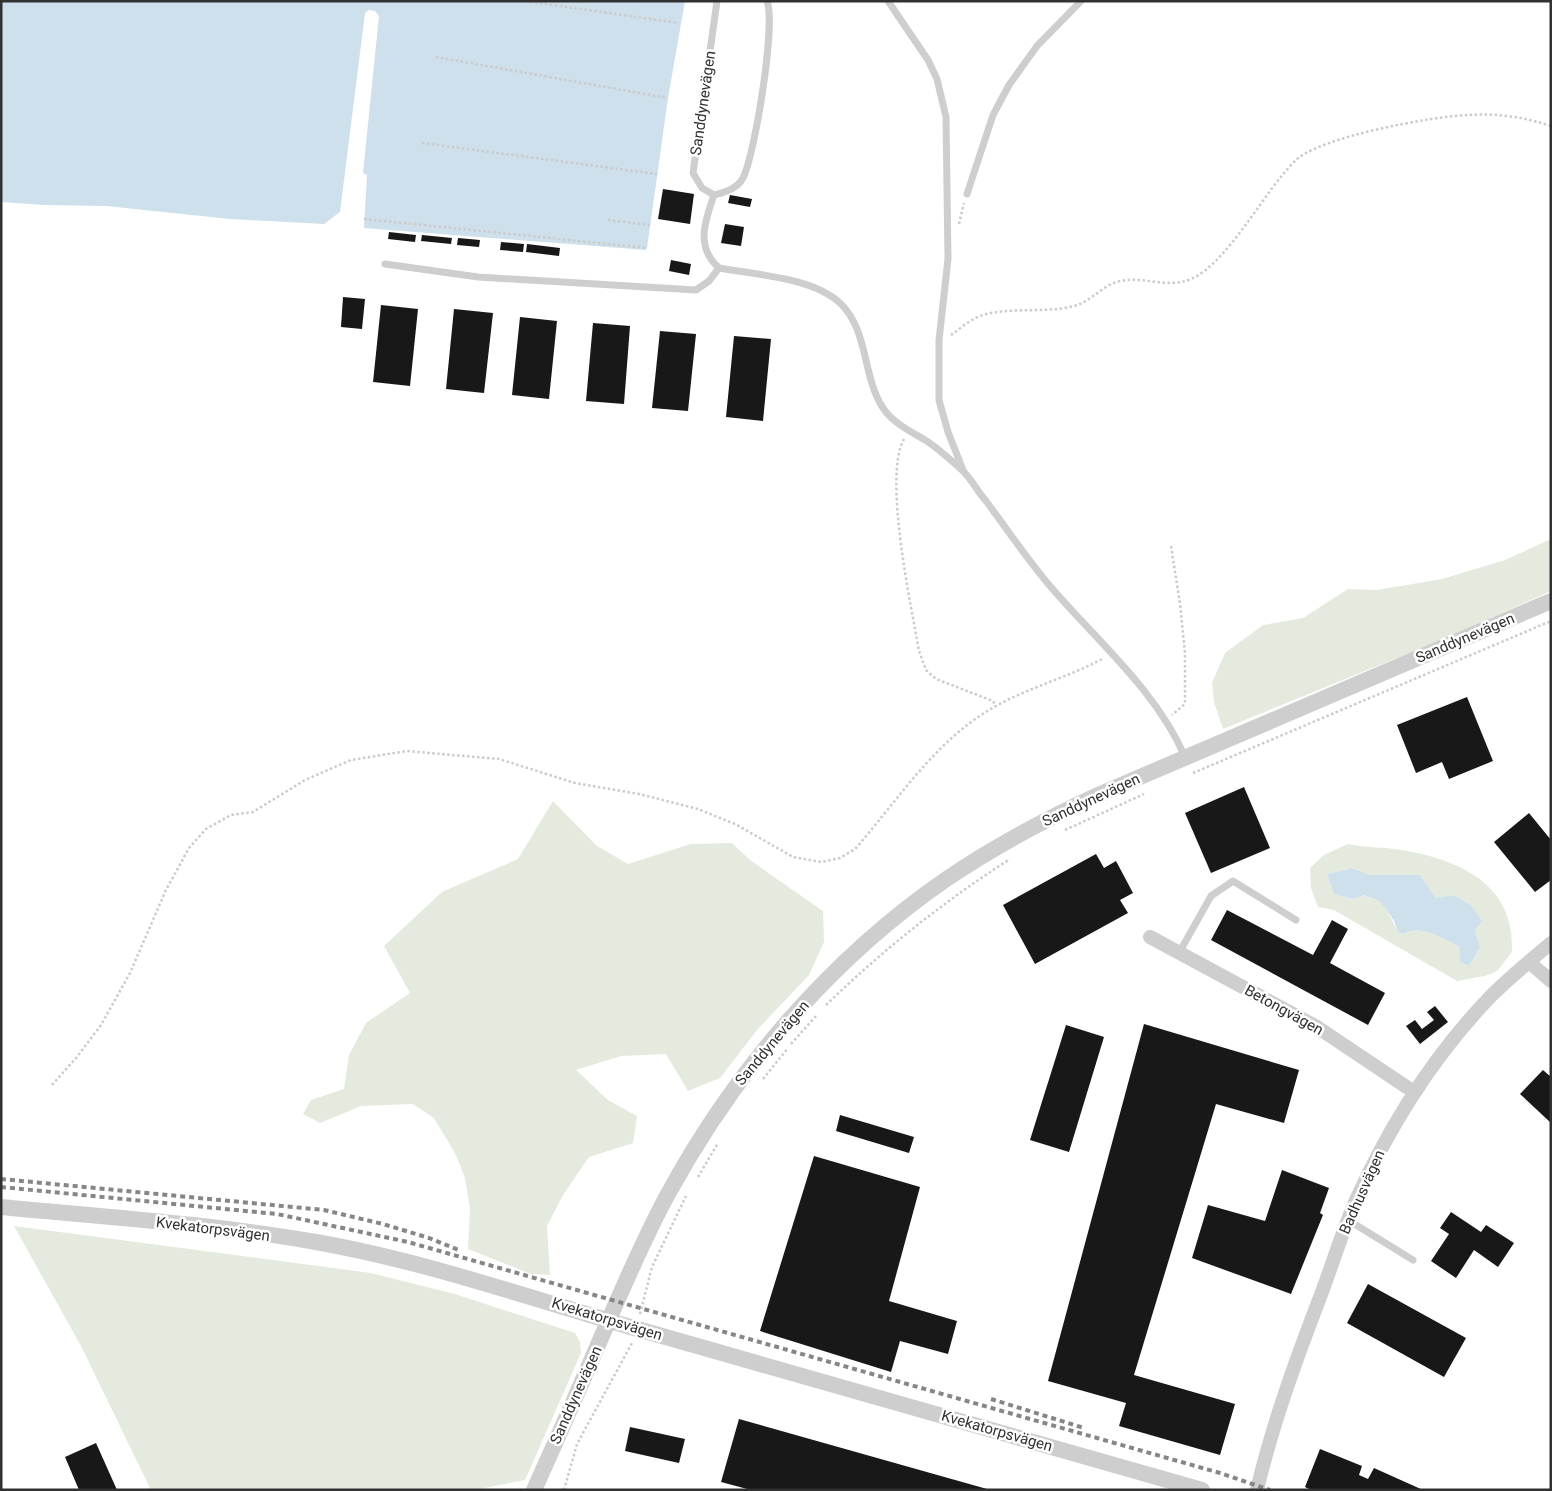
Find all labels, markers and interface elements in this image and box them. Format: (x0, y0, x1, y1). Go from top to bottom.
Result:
street label: Sanddynevägen (687, 50, 719, 156)
street label: Sanddynevägen (1413, 609, 1517, 667)
street label: Sanddynevägen (1039, 770, 1143, 830)
street label: Betongvägen (1241, 981, 1327, 1039)
street label: Sanddynevägen (731, 997, 813, 1089)
street label: Badhusvägen (1335, 1147, 1389, 1237)
street label: Kvekatorpsvägen (155, 1213, 271, 1245)
street label: Kvekatorpsvägen (550, 1294, 664, 1344)
street label: Sanddynevägen (546, 1343, 606, 1447)
street label: Kvekatorpsvägen (939, 1407, 1055, 1455)

